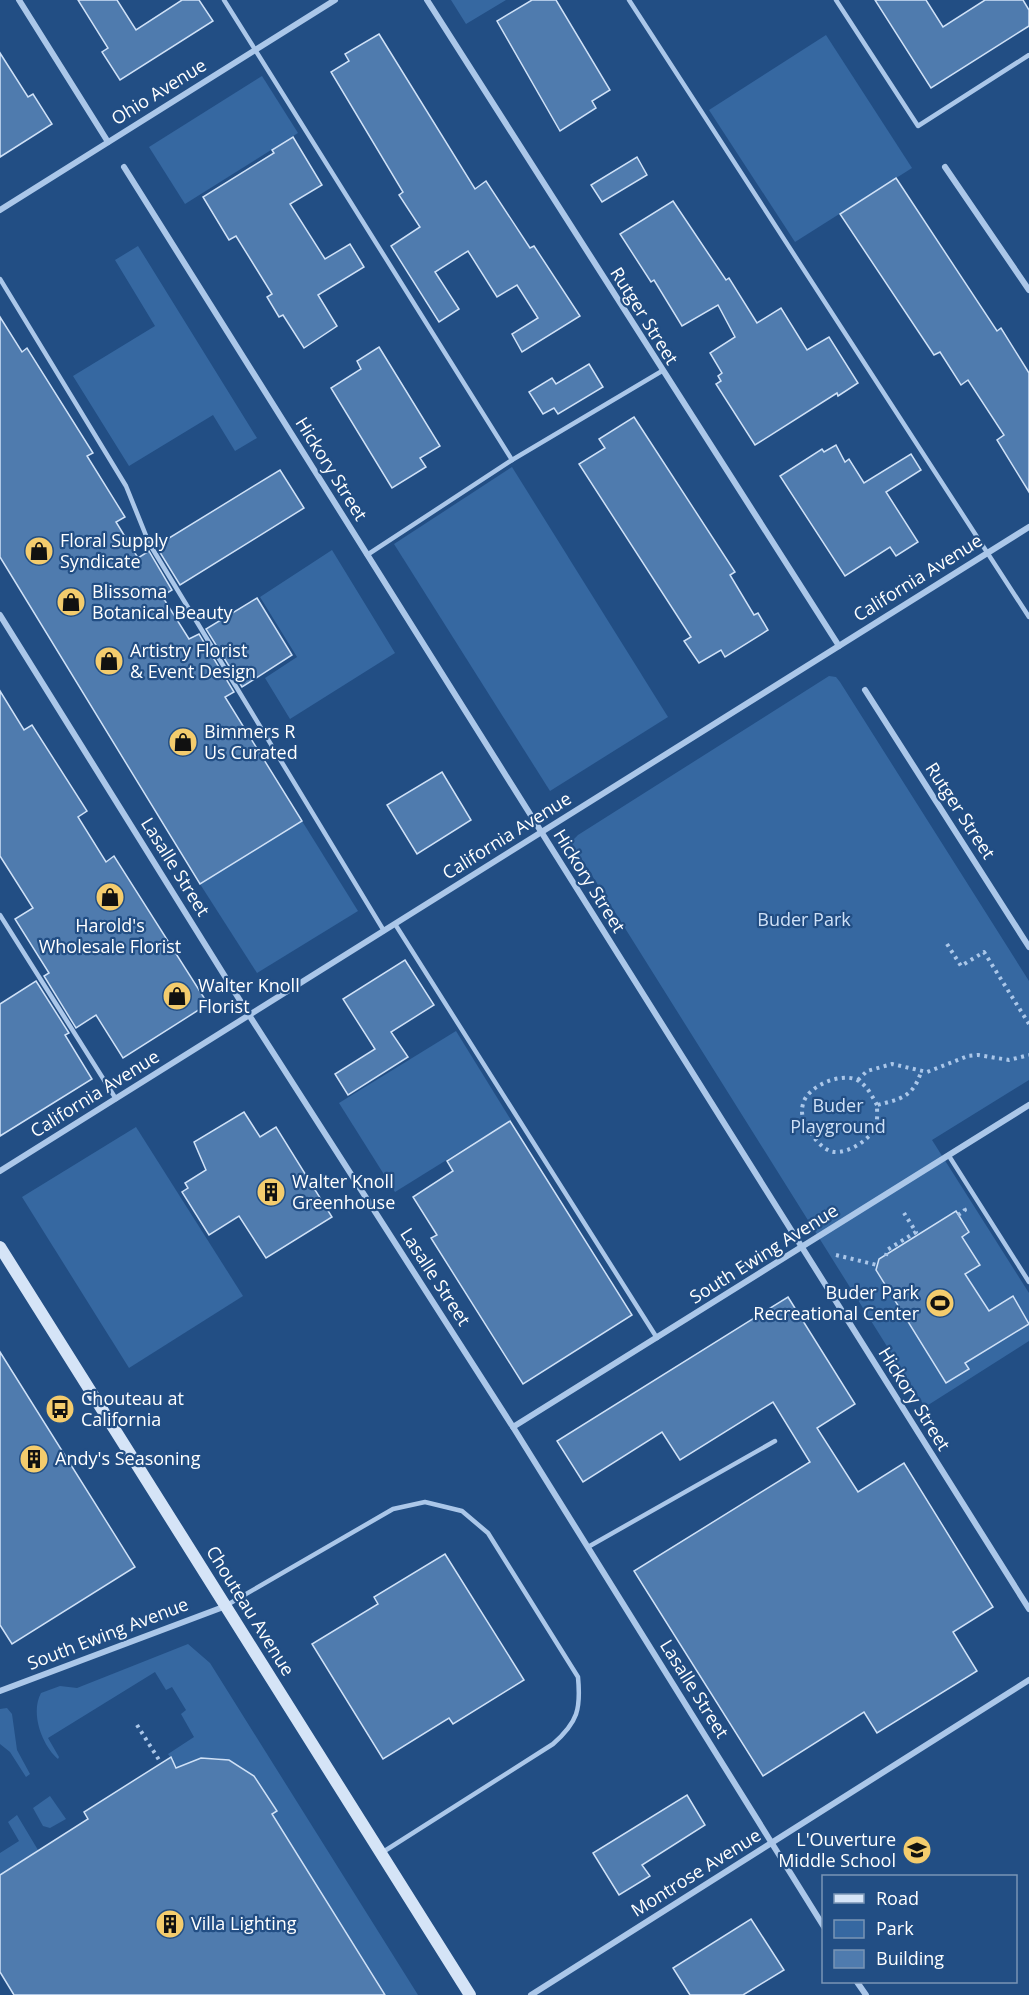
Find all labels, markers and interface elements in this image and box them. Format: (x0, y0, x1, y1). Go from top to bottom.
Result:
street label: Ohio Avenue (106, 52, 211, 130)
street label: Rutger Street (605, 262, 684, 369)
street label: Hickory Street (290, 412, 373, 525)
place label: Floral Supply Syndicate (60, 528, 169, 573)
street label: California Avenue (849, 528, 986, 626)
shop icon: Floral Supply Syndicate (23, 535, 55, 567)
place label: Blissoma Botanical Beauty (92, 579, 233, 624)
shop icon: Blissoma Botanical Beauty (55, 586, 87, 618)
place label: Artistry Florist & Event Design (130, 638, 256, 683)
shop icon: Artistry Florist & Event Design (93, 645, 125, 677)
place label: Bimmers R Us Curated (204, 719, 298, 764)
shop icon: Bimmers R Us Curated (167, 726, 199, 758)
street label: Rutger Street (921, 757, 1001, 863)
street label: California Avenue (438, 786, 575, 884)
street label: Lasalle Street (136, 813, 216, 920)
street label: Hickory Street (548, 824, 631, 937)
shop icon: Harold's Wholesale Florist (94, 881, 126, 913)
park label: Buder Park (757, 907, 851, 931)
place label: Harold's Wholesale Florist (39, 913, 181, 958)
place label: Walter Knoll Florist (198, 973, 300, 1018)
shop icon: Walter Knoll Florist (161, 980, 193, 1012)
street label: California Avenue (26, 1044, 163, 1142)
park label: Buder Playground (790, 1093, 886, 1138)
place label: Walter Knoll Greenhouse (292, 1169, 395, 1214)
building icon: Walter Knoll Greenhouse (255, 1176, 287, 1208)
street label: South Ewing Avenue (685, 1198, 842, 1309)
street label: Lasalle Street (395, 1223, 476, 1330)
place label: Buder Park Recreational Center (753, 1280, 920, 1325)
sports icon: Buder Park Recreational Center (924, 1287, 956, 1319)
street label: Hickory Street (873, 1342, 956, 1455)
place label: Chouteau at California (81, 1386, 184, 1431)
bus stop icon: Chouteau at California (44, 1393, 76, 1425)
building icon: Andy's Seasoning (18, 1443, 50, 1475)
place label: Andy's Seasoning (55, 1446, 201, 1470)
street label: Chouteau Avenue (201, 1541, 301, 1680)
street label: South Ewing Avenue (24, 1591, 192, 1675)
street label: Lasalle Street (655, 1635, 735, 1742)
street label: Montrose Avenue (626, 1823, 765, 1922)
place label: L'Ouverture Middle School (778, 1827, 896, 1872)
school or university icon: L'Ouverture Middle School (901, 1834, 933, 1866)
legend (822, 1875, 1017, 1983)
text: Road (876, 1886, 919, 1910)
building icon: Villa Lighting (154, 1908, 186, 1940)
place label: Villa Lighting (191, 1911, 297, 1935)
text: Park (876, 1916, 914, 1940)
text: Building (876, 1946, 944, 1970)

